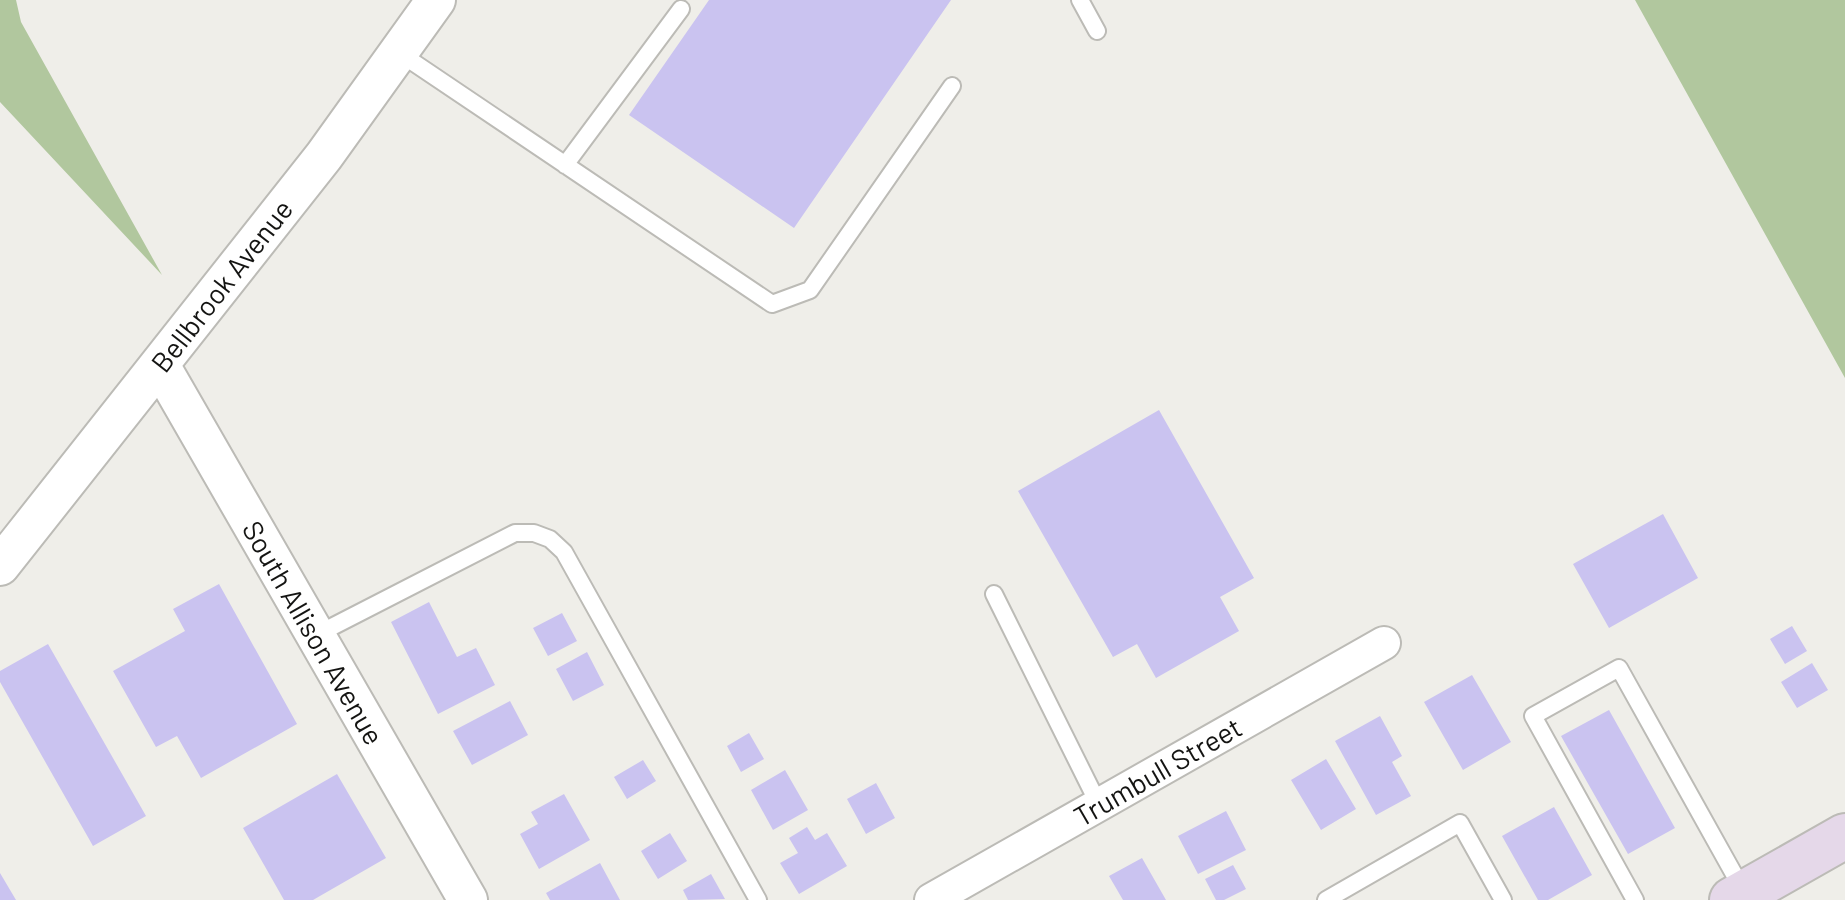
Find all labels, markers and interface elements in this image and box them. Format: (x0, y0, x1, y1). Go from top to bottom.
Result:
street label: Bellbrook Avenue (143, 192, 299, 379)
street label: South Allison Avenue (236, 514, 392, 751)
street label: Trumbull Street (1068, 709, 1247, 833)

